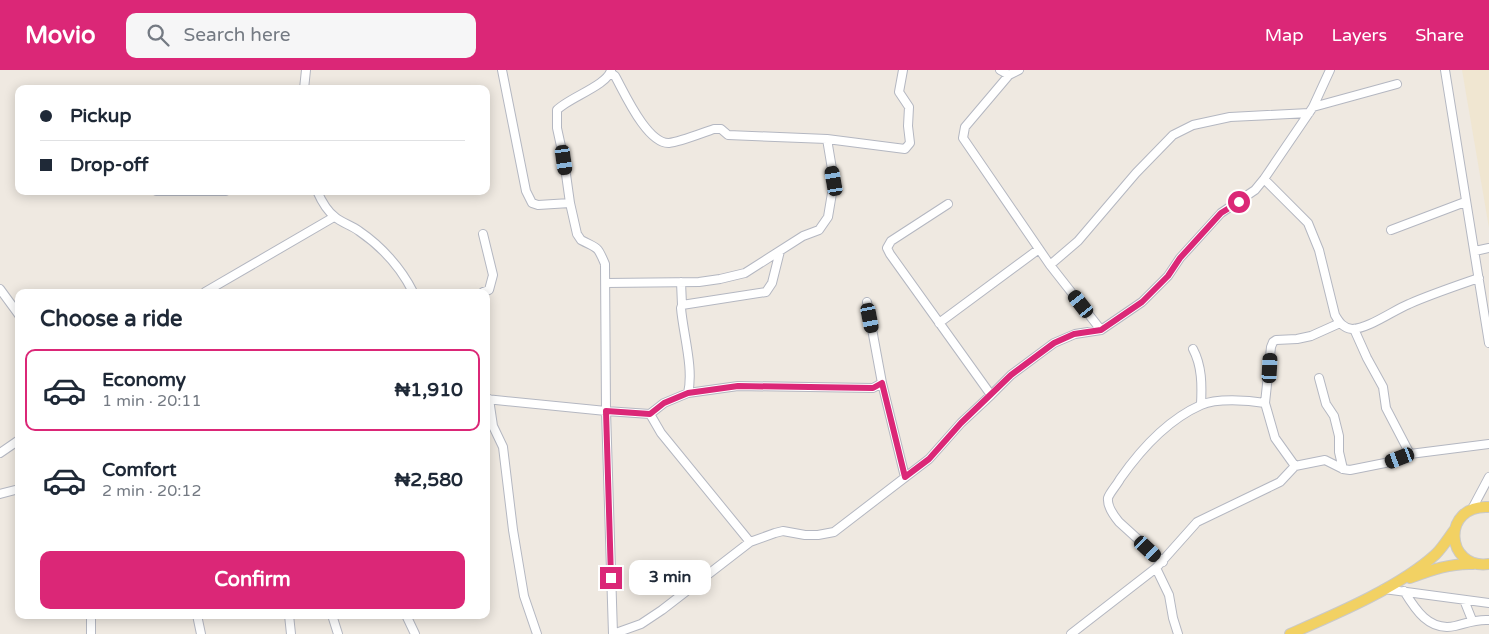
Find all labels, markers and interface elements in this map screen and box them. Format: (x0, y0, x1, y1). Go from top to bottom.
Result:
search box (126, 13, 476, 58)
text: Movio (25, 21, 96, 50)
icon: search (144, 21, 172, 49)
text: Search here (184, 24, 290, 46)
text: Map (1265, 24, 1304, 46)
text: Layers (1332, 24, 1387, 46)
text: Share (1415, 24, 1464, 46)
text: Pickup (70, 105, 131, 127)
car (554, 144, 573, 176)
text: Drop-off (70, 154, 149, 176)
car (824, 165, 843, 197)
route start (1228, 191, 1250, 213)
car (1065, 288, 1096, 320)
car (859, 302, 880, 334)
text: Choose a ride (40, 306, 183, 332)
car (1261, 353, 1278, 383)
icon: car (42, 368, 87, 413)
text: Economy (102, 369, 186, 391)
text: ₦1,910 (394, 379, 463, 401)
text: 1 min · 20:11 (102, 391, 201, 411)
car (1383, 446, 1416, 470)
icon: car (42, 458, 87, 503)
text: Comfort (102, 459, 176, 481)
text: ₦2,580 (394, 469, 463, 491)
text: 2 min · 20:12 (102, 481, 201, 501)
car (1131, 533, 1164, 565)
button: Confirm (40, 551, 465, 609)
callout: 3 min (628, 560, 711, 596)
route end (600, 567, 622, 589)
text: 3 min (649, 567, 691, 587)

